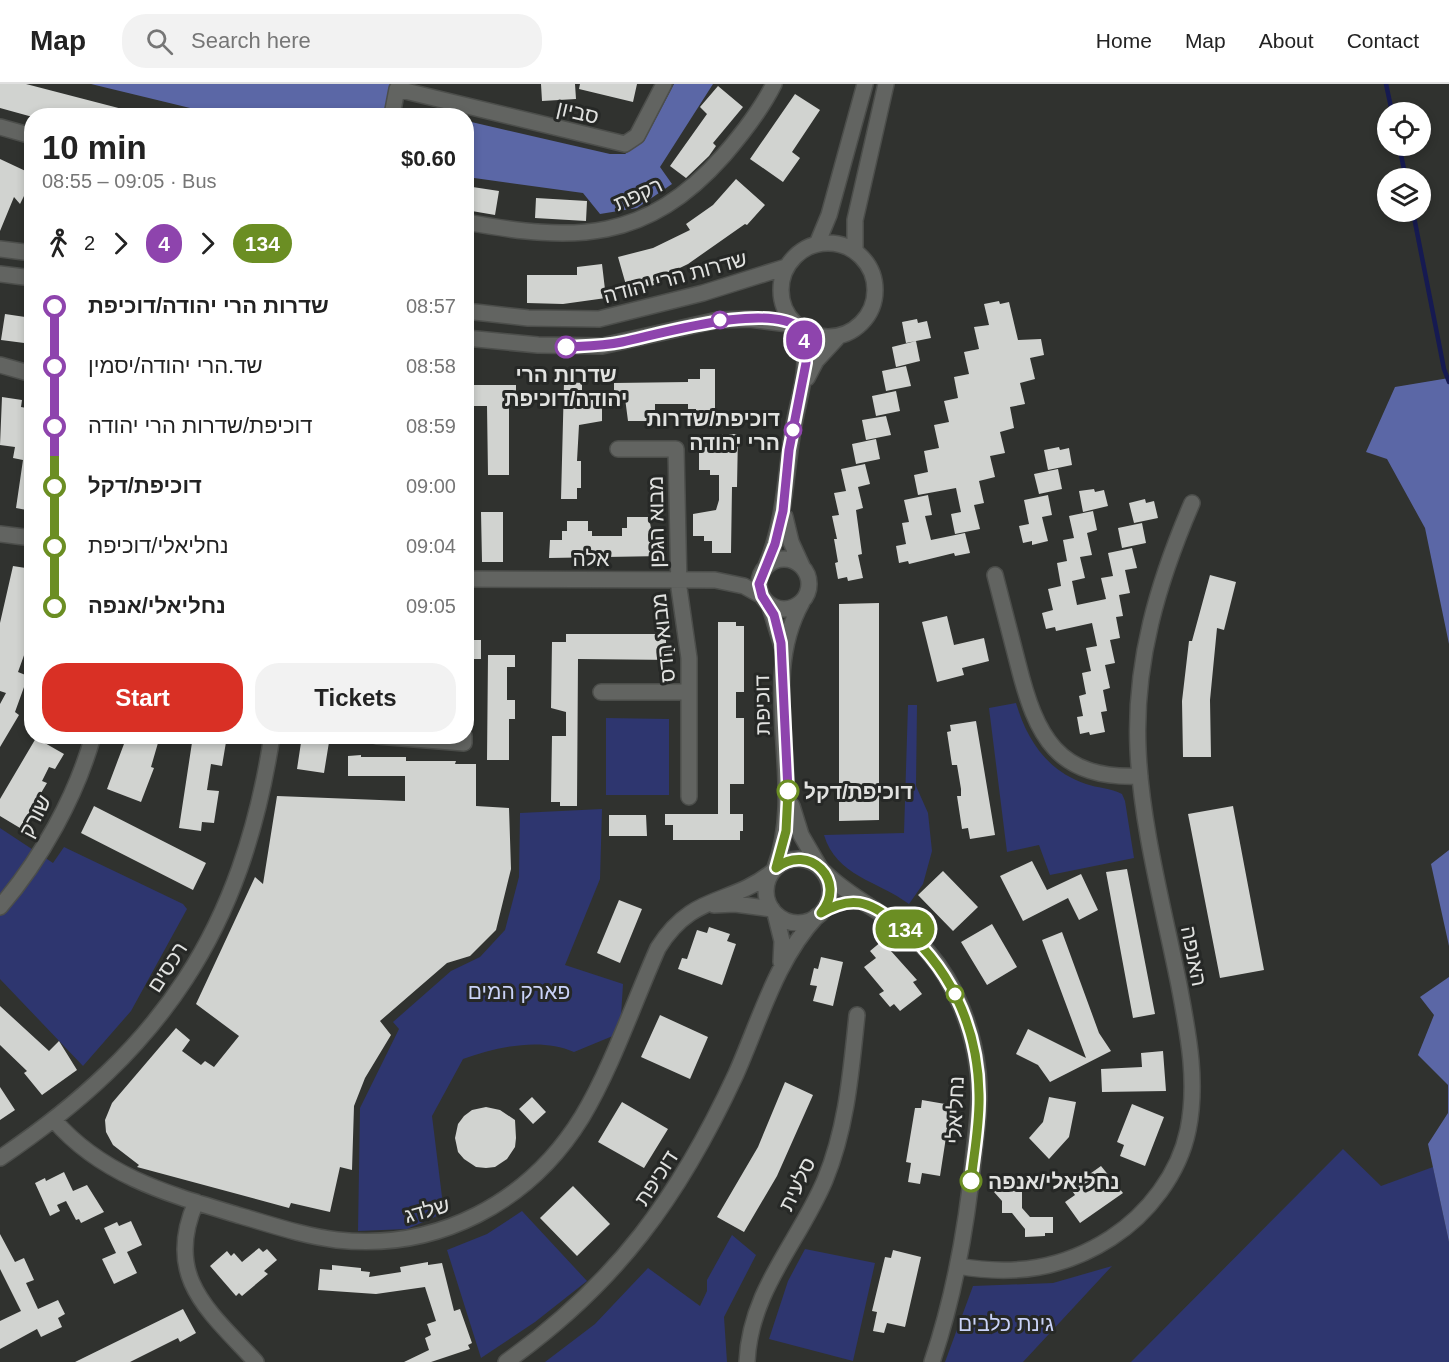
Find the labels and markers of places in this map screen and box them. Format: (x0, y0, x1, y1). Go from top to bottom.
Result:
unlabelled marker (711, 311, 729, 329)
marker: שדרות הרי יהודה/דוכיפת (555, 336, 577, 358)
place label: שדרות הרי יהודה/דוכיפת (505, 363, 627, 410)
place label: דוכיפת/שדרות הרי יהודה (647, 407, 780, 454)
marker: דוכיפת/שדרות הרי יהודה (784, 421, 802, 439)
marker: דוכיפת/דקל (777, 780, 799, 802)
place label: דוכיפת/דקל (804, 780, 913, 803)
unlabelled marker (946, 985, 964, 1003)
marker: נחליאלי/אנפה (960, 1170, 982, 1192)
place label: נחליאלי/אנפה (988, 1170, 1119, 1193)

